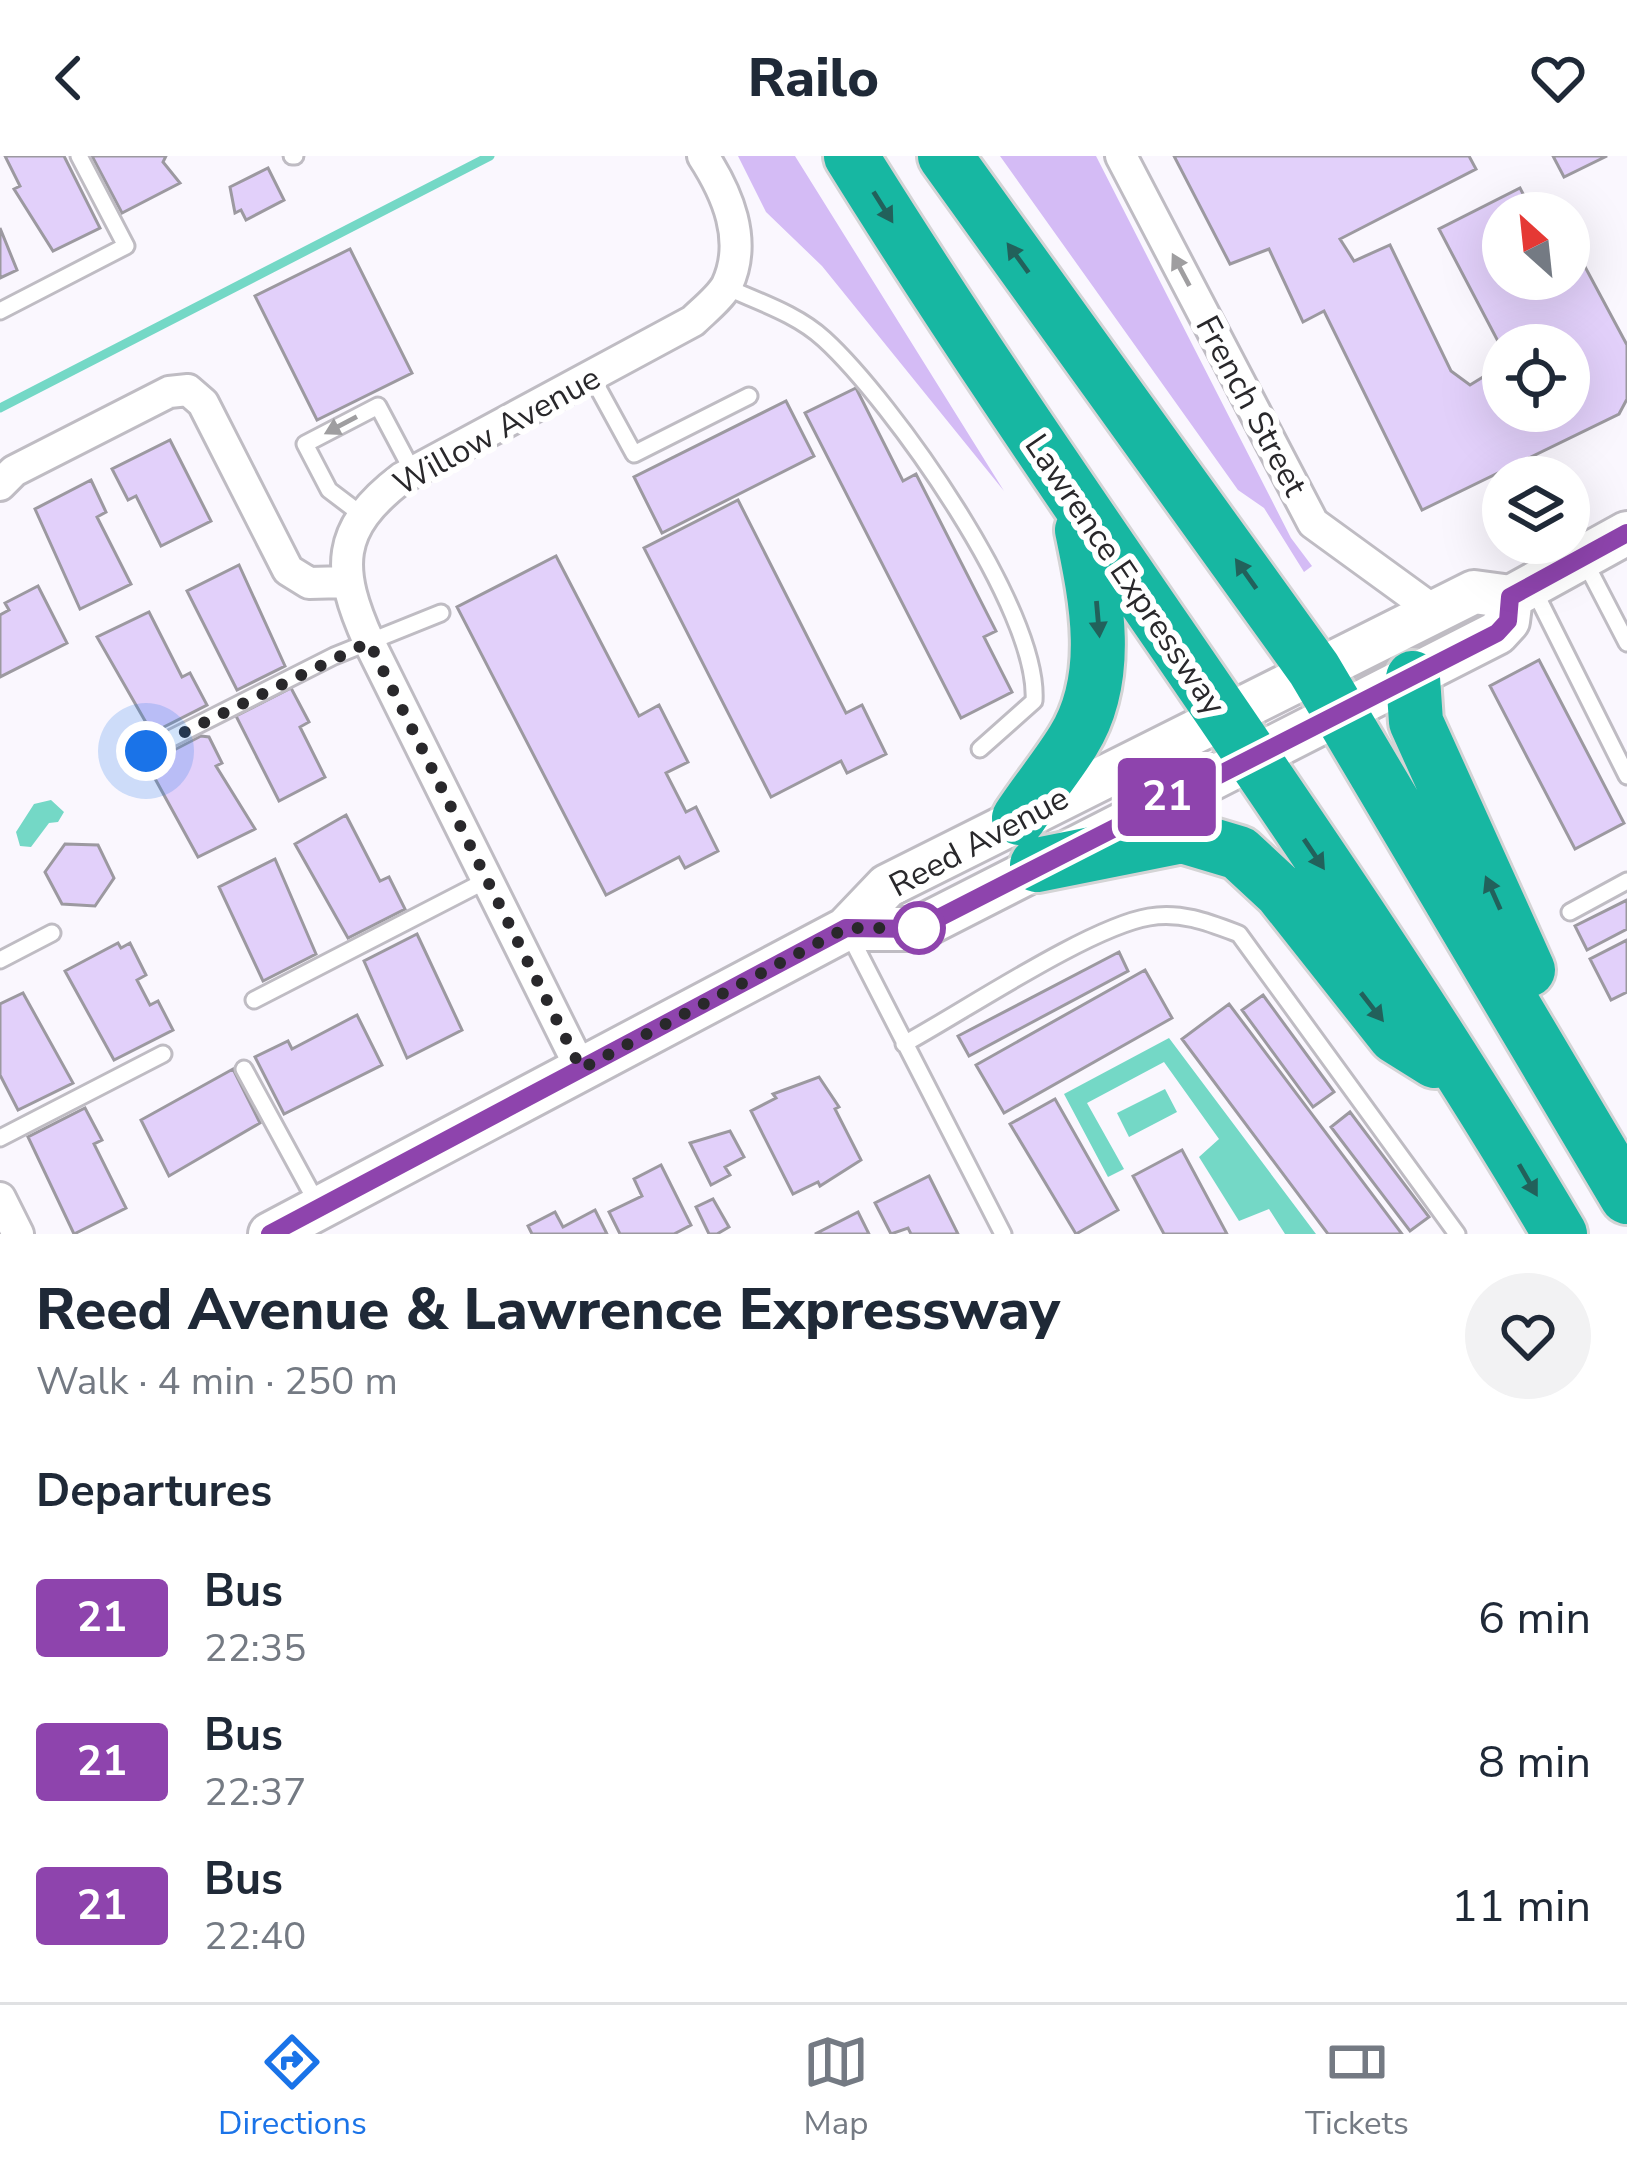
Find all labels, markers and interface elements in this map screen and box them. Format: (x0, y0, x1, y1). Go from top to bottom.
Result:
text: Railo (748, 41, 879, 115)
icon: back (36, 45, 102, 111)
icon: heart (1525, 45, 1591, 111)
one-way arrow (871, 191, 893, 224)
north arrow (1482, 192, 1590, 300)
map controls (1482, 192, 1590, 564)
one-way arrow (1007, 242, 1030, 274)
one-way arrow (1171, 253, 1191, 288)
street label: French Street (1185, 308, 1318, 504)
button: locate (1482, 324, 1590, 432)
street label: Willow Avenue (386, 356, 608, 506)
one-way arrow (324, 415, 359, 435)
street label: Lawrence Expressway (1014, 426, 1236, 724)
button: layers (1482, 456, 1590, 564)
one-way arrow (1235, 558, 1258, 590)
one-way arrow (1089, 601, 1108, 638)
your location (116, 721, 176, 781)
line badge: 21 (1113, 758, 1221, 836)
text: 21 (1142, 768, 1192, 825)
street label: Reed Avenue (882, 776, 1076, 908)
one-way arrow (1302, 837, 1325, 870)
one-way arrow (1482, 875, 1502, 910)
unlabelled marker (894, 903, 944, 953)
one-way arrow (1359, 991, 1384, 1022)
one-way arrow (1516, 1163, 1537, 1197)
text: Reed Avenue & Lawrence Expressway (36, 1271, 1060, 1349)
button: heart (1465, 1273, 1591, 1399)
text: Walk · 4 min · 250 m (36, 1355, 398, 1408)
text: Departures (36, 1461, 272, 1522)
text: Bus (204, 1561, 283, 1622)
text: 6 min (1478, 1588, 1591, 1649)
text: 21 (77, 1589, 127, 1646)
text: 22:35 (204, 1622, 307, 1675)
text: Bus (204, 1705, 283, 1766)
text: 8 min (1478, 1732, 1591, 1793)
text: 21 (77, 1733, 127, 1790)
text: 22:37 (204, 1766, 307, 1819)
text: Bus (204, 1849, 283, 1910)
text: 11 min (1451, 1876, 1591, 1937)
text: 21 (77, 1877, 127, 1934)
text: 22:40 (204, 1910, 307, 1963)
tab: Directions (218, 2029, 367, 2146)
tab: Map (803, 2029, 869, 2146)
tab: Tickets (1305, 2029, 1409, 2146)

